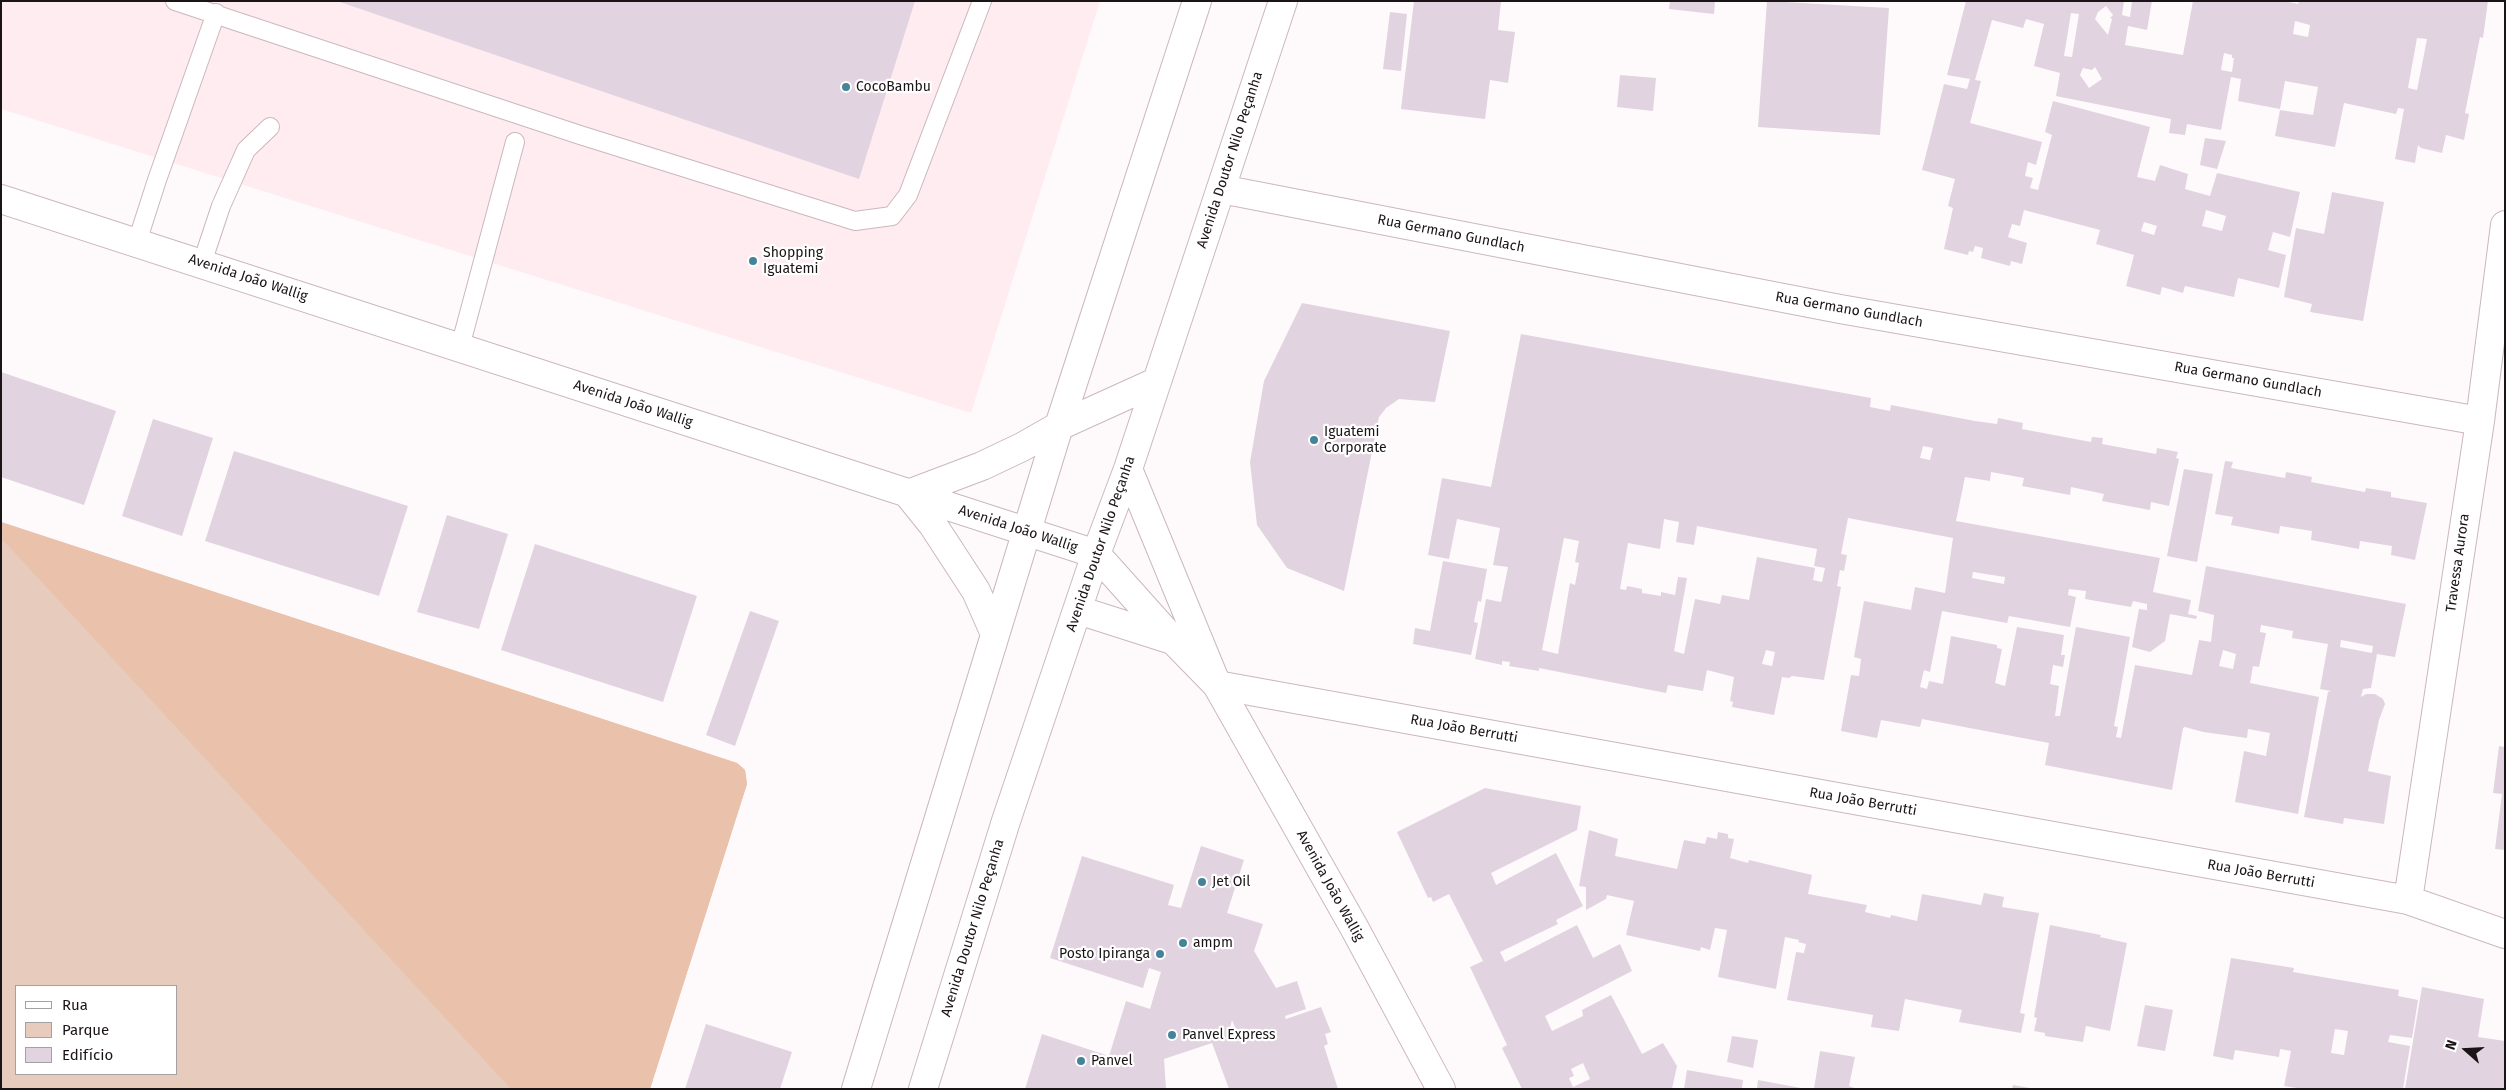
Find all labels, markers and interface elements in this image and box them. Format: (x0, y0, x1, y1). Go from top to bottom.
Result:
street label: Avenida Doutor Nilo Peçanha (1193, 70, 1267, 250)
place label: CocoBambu (856, 79, 931, 95)
marker: CocoBambu (840, 81, 852, 93)
street label: Rua Germano Gundlach (1376, 211, 1526, 257)
place label: Shopping Iguatemi (763, 245, 823, 278)
street label: Avenida João Wallig (186, 251, 310, 305)
marker: Shopping Iguatemi (747, 255, 759, 267)
street label: Rua Germano Gundlach (1774, 289, 1924, 331)
street label: Rua Germano Gundlach (2173, 359, 2323, 401)
street label: Avenida João Wallig (571, 377, 695, 431)
place label: Iguatemi Corporate (1324, 424, 1387, 457)
marker: Iguatemi Corporate (1308, 434, 1320, 446)
street label: Avenida Doutor Nilo Peçanha (1063, 454, 1139, 634)
street label: Avenida João Wallig (956, 502, 1080, 556)
street label: Travessa Aurora (2443, 513, 2473, 613)
street label: Rua João Berrutti (1409, 711, 1519, 747)
street label: Rua João Berrutti (1808, 784, 1918, 820)
street label: Avenida João Wallig (1293, 828, 1367, 944)
street label: Avenida Doutor Nilo Peçanha (938, 837, 1008, 1019)
street label: Rua João Berrutti (2206, 856, 2316, 892)
place label: Jet Oil (1212, 874, 1250, 890)
marker: Jet Oil (1196, 876, 1208, 888)
place label: ampm (1193, 935, 1233, 951)
marker: ampm (1177, 937, 1189, 949)
place label: Posto Ipiranga (1059, 946, 1150, 962)
marker: Posto Ipiranga (1154, 948, 1166, 960)
legend (15, 985, 178, 1075)
text: Rua (62, 996, 88, 1014)
text: Parque (62, 1021, 109, 1039)
north arrow (2441, 1025, 2491, 1075)
place label: Panvel Express (1182, 1027, 1276, 1043)
marker: Panvel Express (1166, 1029, 1178, 1041)
text: N (2442, 1038, 2461, 1052)
text: Edifício (62, 1046, 113, 1064)
place label: Panvel (1091, 1053, 1133, 1069)
marker: Panvel (1075, 1055, 1087, 1067)

